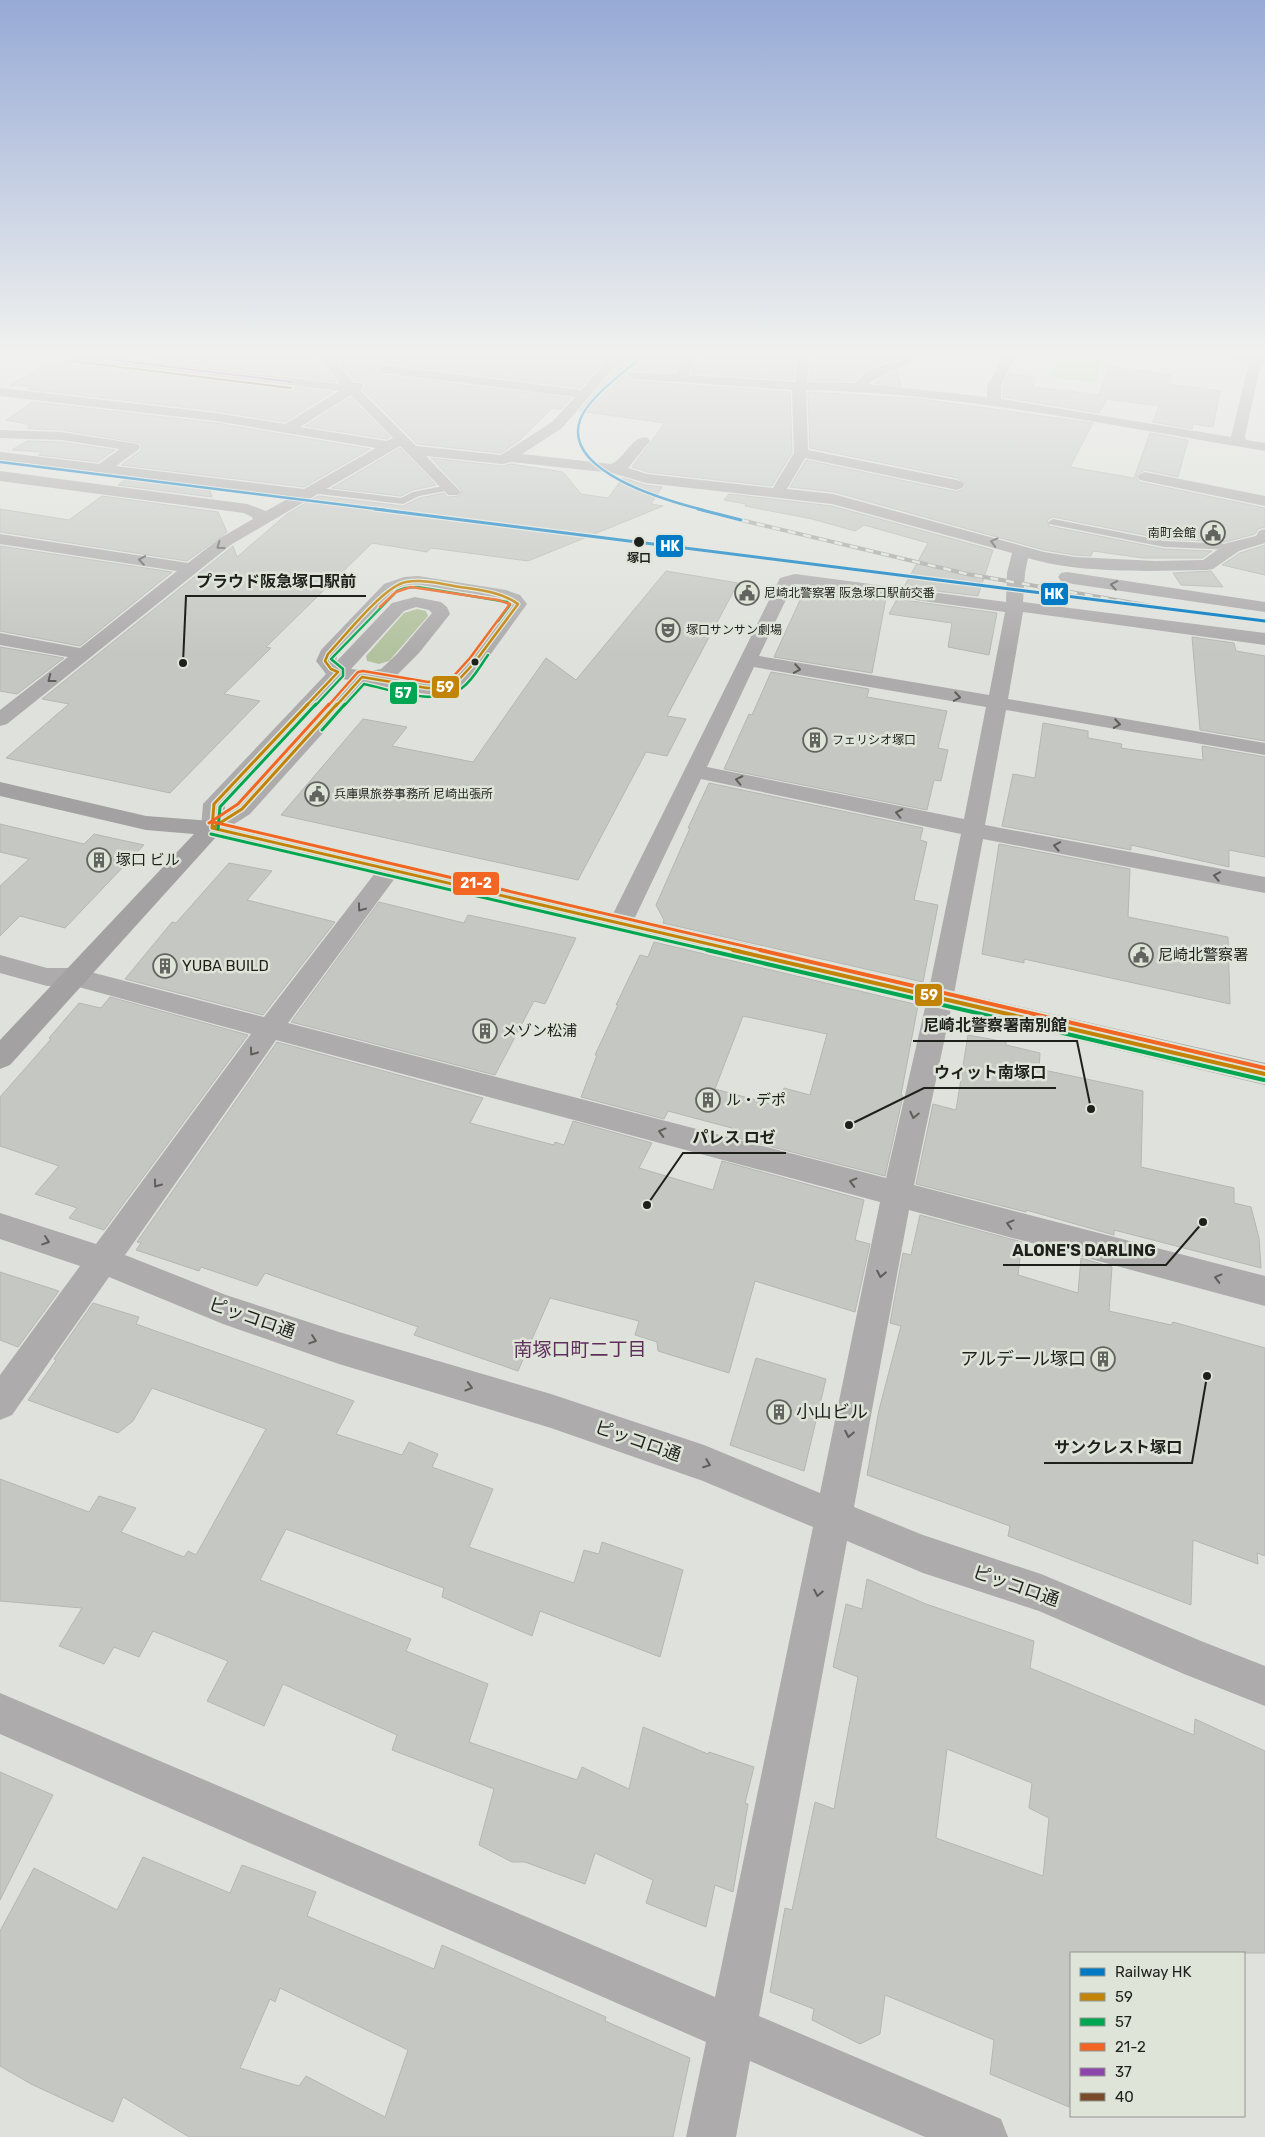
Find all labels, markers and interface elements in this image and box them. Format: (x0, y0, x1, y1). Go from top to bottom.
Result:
public building icon: 南町会館 (1200, 520, 1226, 546)
place label: 南町会館 (1148, 526, 1196, 540)
line badge: HK (655, 534, 684, 558)
marker: 塚口 (632, 535, 646, 549)
text: HK (660, 538, 681, 555)
one-way arrow (991, 538, 999, 548)
one-way arrow (216, 540, 225, 549)
place label: 塚口 (627, 551, 651, 565)
one-way arrow (138, 556, 146, 566)
callout: プラウド阪急塚口駅前 (186, 565, 366, 596)
text: プラウド阪急塚口駅前 (196, 572, 356, 591)
public building icon: 尼崎北警察署 阪急塚口駅前交番 (734, 580, 760, 606)
one-way arrow (1109, 581, 1118, 591)
line badge: HK (1040, 582, 1069, 606)
place label: 尼崎北警察署 阪急塚口駅前交番 (764, 586, 935, 600)
text: HK (1044, 586, 1065, 603)
theatre icon: 塚口サンサン劇場 (655, 617, 681, 643)
place label: 塚口サンサン劇場 (686, 623, 782, 637)
unlabelled marker (470, 657, 480, 667)
one-way arrow (792, 663, 801, 673)
one-way arrow (48, 674, 57, 682)
line badge: 59 (431, 675, 460, 699)
text: 59 (436, 679, 454, 696)
line badge: 57 (389, 681, 418, 705)
text: 57 (394, 685, 412, 702)
one-way arrow (952, 691, 961, 701)
one-way arrow (1112, 718, 1121, 728)
building icon: フェリシオ塚口 (802, 727, 828, 753)
place label: フェリシオ塚口 (832, 733, 916, 747)
one-way arrow (735, 775, 744, 786)
public building icon: 兵庫県旅券事務所 尼崎出張所 (304, 781, 330, 807)
place label: 兵庫県旅券事務所 尼崎出張所 (334, 787, 493, 801)
one-way arrow (894, 808, 903, 818)
one-way arrow (1053, 841, 1062, 852)
building icon: 塚口 ビル (86, 847, 112, 873)
place label: 塚口 ビル (116, 851, 180, 869)
line badge: 21-2 (452, 871, 500, 896)
one-way arrow (1213, 872, 1221, 882)
text: 21-2 (460, 875, 492, 892)
one-way arrow (358, 902, 366, 911)
public building icon: 尼崎北警察署 (1128, 942, 1154, 968)
place label: 尼崎北警察署 (1158, 946, 1248, 964)
building icon: YUBA BUILD (152, 953, 178, 979)
place label: YUBA BUILD (182, 957, 269, 975)
line badge: 59 (914, 983, 943, 1007)
text: 59 (920, 987, 938, 1004)
callout: 尼崎北警察署南別館 (913, 1010, 1077, 1041)
text: 尼崎北警察署南別館 (923, 1016, 1067, 1035)
building icon: メゾン松浦 (472, 1018, 498, 1044)
place label: メゾン松浦 (502, 1022, 577, 1040)
one-way arrow (250, 1046, 259, 1056)
callout: ウィット南塚口 (924, 1057, 1056, 1088)
text: ウィット南塚口 (934, 1063, 1046, 1082)
building icon: ル・デポ (695, 1087, 721, 1113)
place label: ル・デポ (726, 1091, 786, 1109)
one-way arrow (909, 1111, 920, 1120)
callout: パレス ロゼ (683, 1122, 786, 1153)
one-way arrow (658, 1127, 666, 1137)
text: パレス ロゼ (692, 1128, 776, 1147)
one-way arrow (848, 1177, 857, 1188)
one-way arrow (154, 1178, 163, 1188)
one-way arrow (1006, 1219, 1014, 1229)
callout: ALONE'S DARLING (1003, 1234, 1166, 1265)
one-way arrow (41, 1235, 50, 1245)
text: ALONE'S DARLING (1012, 1241, 1156, 1260)
one-way arrow (876, 1270, 886, 1279)
one-way arrow (1214, 1274, 1222, 1284)
street label: ピッコロ通 (206, 1293, 298, 1343)
one-way arrow (309, 1334, 317, 1344)
district label: 南塚口町二丁目 (513, 1338, 647, 1361)
building icon: アルデール塚口 (1090, 1346, 1116, 1372)
place label: アルデール塚口 (960, 1348, 1086, 1370)
one-way arrow (464, 1381, 473, 1391)
building icon: 小山ビル (766, 1399, 792, 1425)
place label: 小山ビル (796, 1401, 868, 1423)
street label: ピッコロ通 (592, 1416, 684, 1466)
one-way arrow (844, 1429, 855, 1438)
callout: サンクレスト塚口 (1044, 1432, 1192, 1463)
text: サンクレスト塚口 (1054, 1438, 1182, 1457)
one-way arrow (702, 1458, 710, 1468)
street label: ピッコロ通 (970, 1561, 1062, 1611)
one-way arrow (813, 1589, 823, 1597)
legend (1070, 1952, 1245, 2117)
text: Railway HK (1115, 1963, 1192, 1981)
text: 59 (1115, 1988, 1133, 2006)
text: 57 (1115, 2013, 1132, 2031)
text: 21-2 (1115, 2038, 1146, 2056)
text: 37 (1115, 2063, 1132, 2081)
text: 40 (1115, 2088, 1134, 2106)

